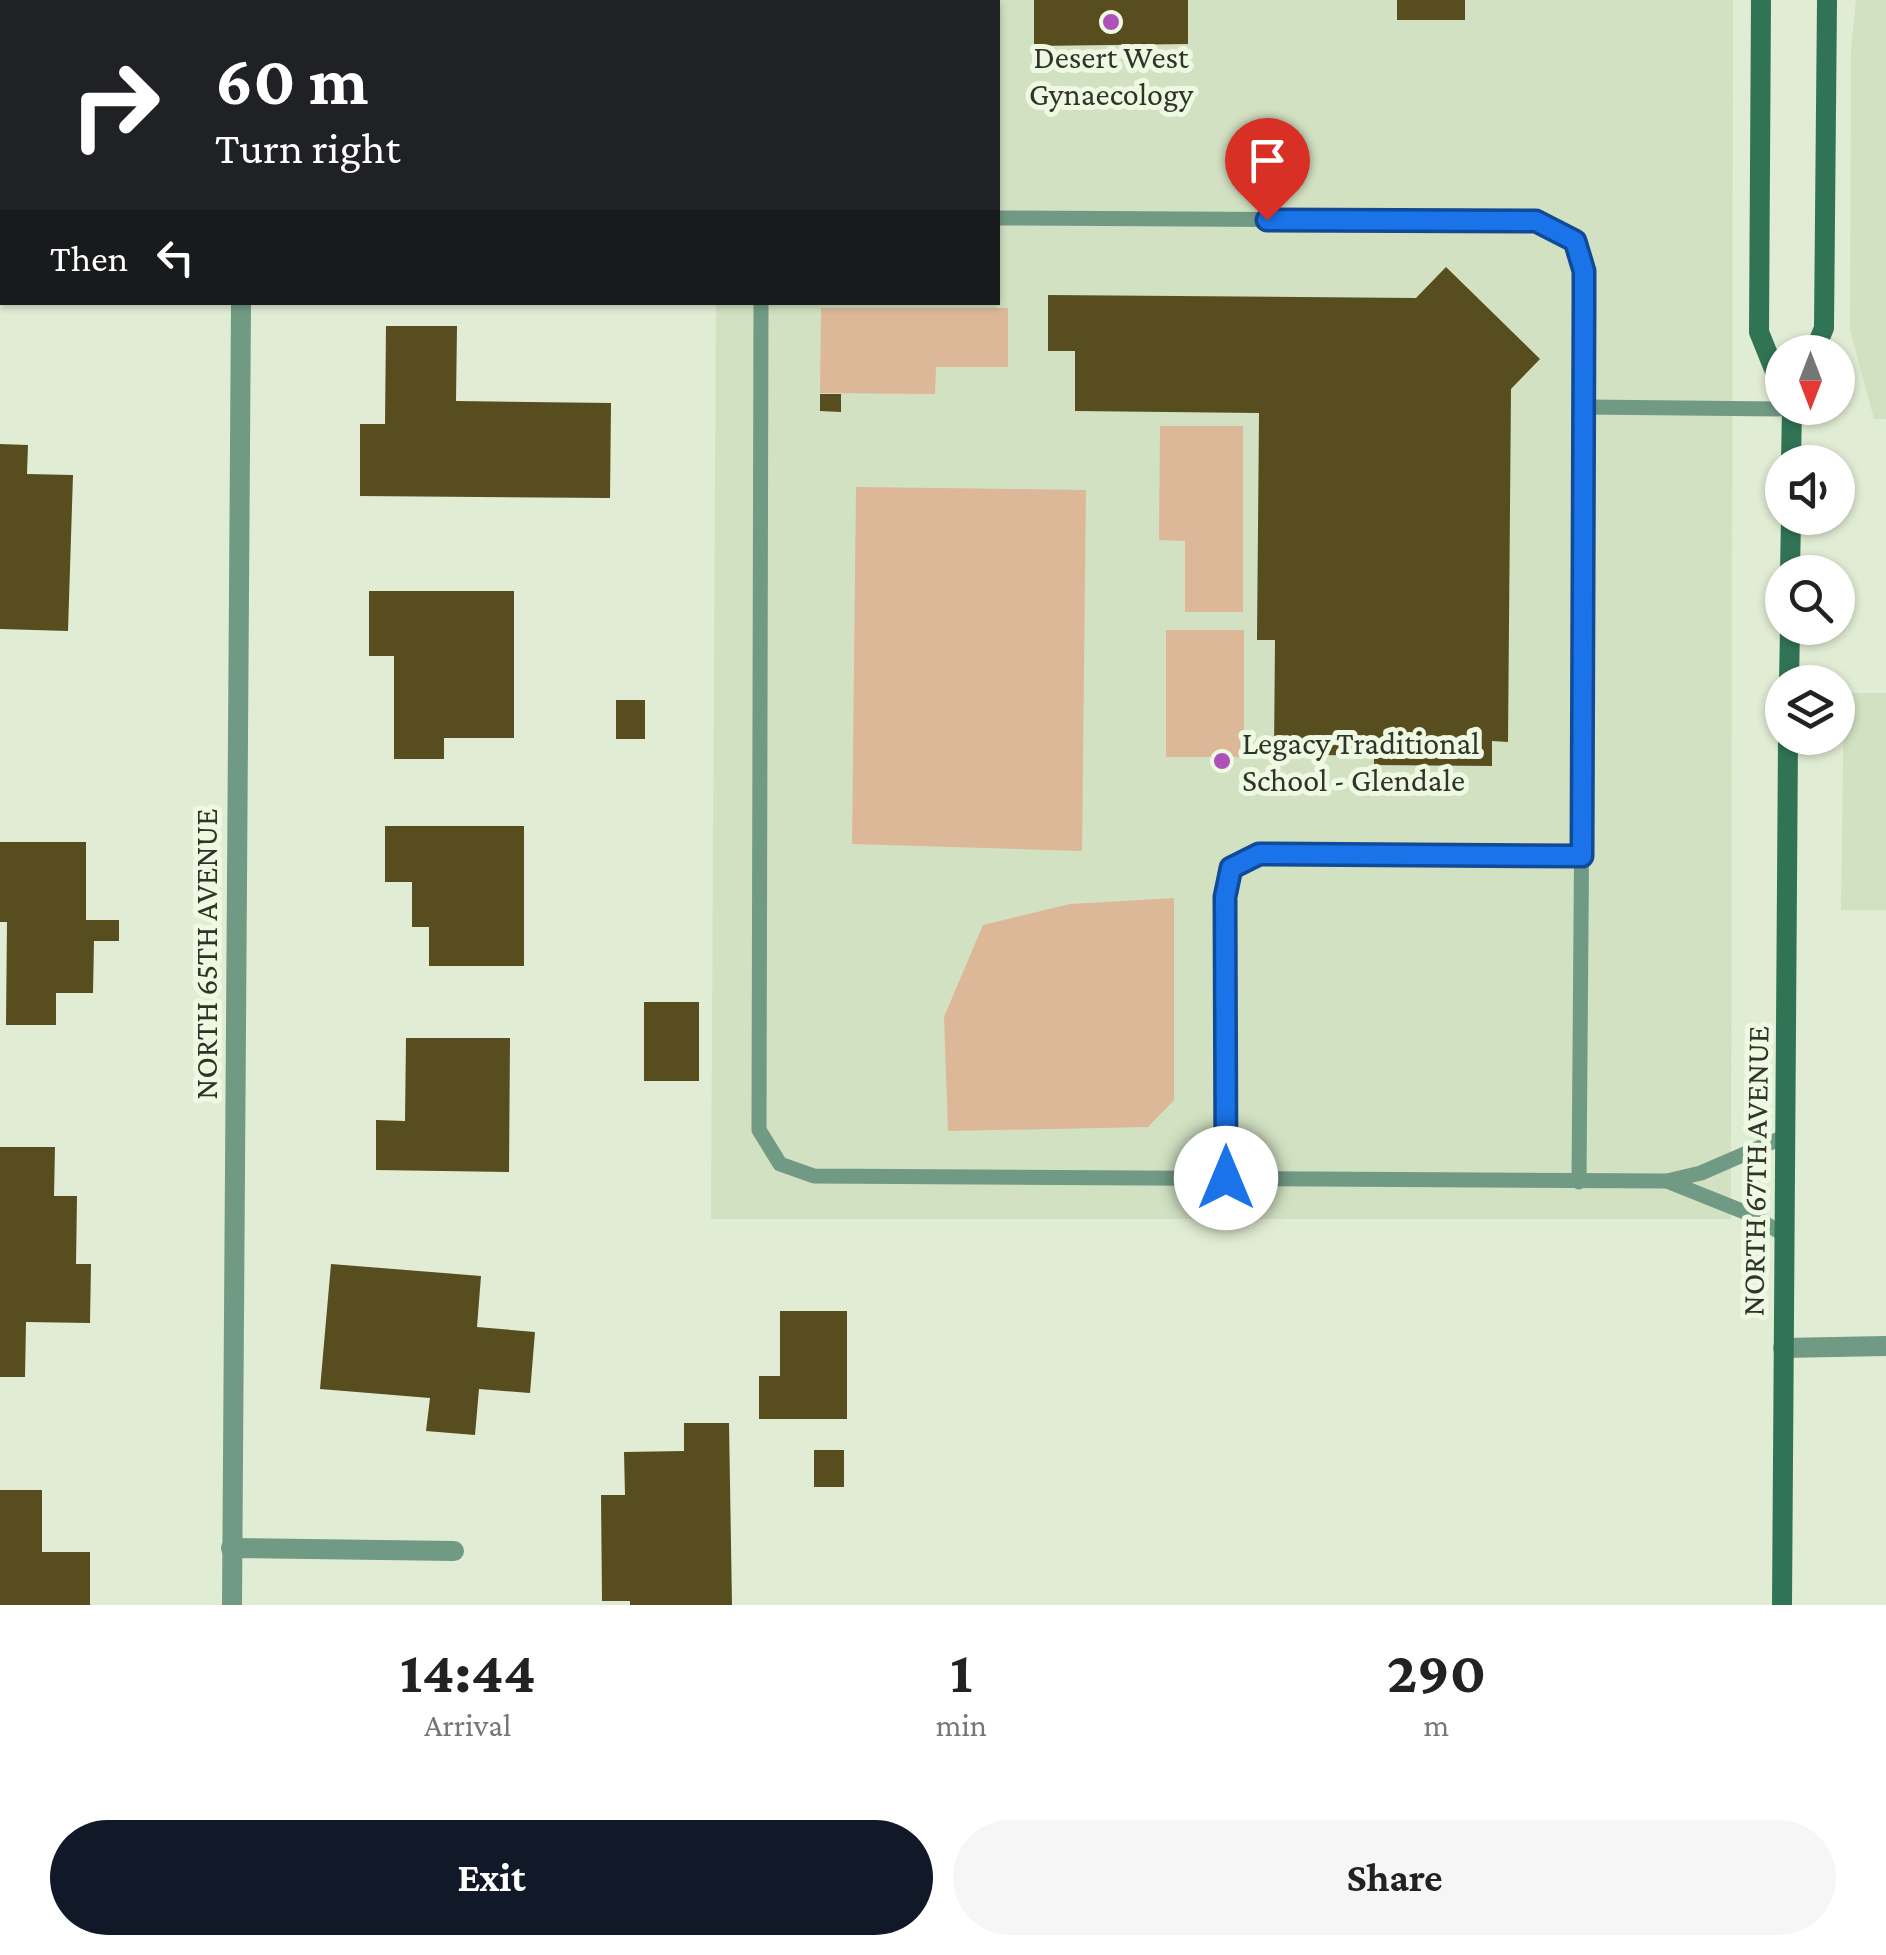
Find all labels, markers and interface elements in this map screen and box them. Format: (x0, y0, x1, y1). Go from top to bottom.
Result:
marker: Desert West Gynaecology (1100, 11, 1122, 33)
place label: Desert West Gynaecology (1029, 39, 1193, 112)
icon: right (50, 40, 180, 170)
text: 60 m (215, 41, 368, 119)
pin (1225, 118, 1310, 221)
text: Turn right (215, 123, 400, 173)
icon: arrive (1240, 133, 1295, 188)
icon: left (148, 230, 203, 285)
text: Then (50, 237, 128, 279)
north arrow (1765, 335, 1855, 425)
map controls (1765, 335, 1855, 755)
button: sound (1765, 445, 1855, 535)
button: search (1765, 555, 1855, 645)
button: layers (1765, 665, 1855, 755)
place label: Legacy Traditional School - Glendale (1242, 725, 1480, 798)
marker: Legacy Traditional School - Glendale (1211, 750, 1233, 772)
street label: NORTH 65TH AVENUE (188, 808, 224, 1100)
street label: NORTH 67TH AVENUE (1734, 1025, 1776, 1317)
position arrow (1174, 1126, 1278, 1230)
text: 14:44 (400, 1638, 536, 1705)
text: 1 (950, 1638, 973, 1705)
text: 290 (1387, 1638, 1486, 1705)
text: Arrival (424, 1707, 511, 1743)
text: min (936, 1707, 987, 1743)
text: m (1424, 1707, 1449, 1743)
button: Exit (50, 1820, 933, 1935)
button: Share (953, 1820, 1836, 1935)

